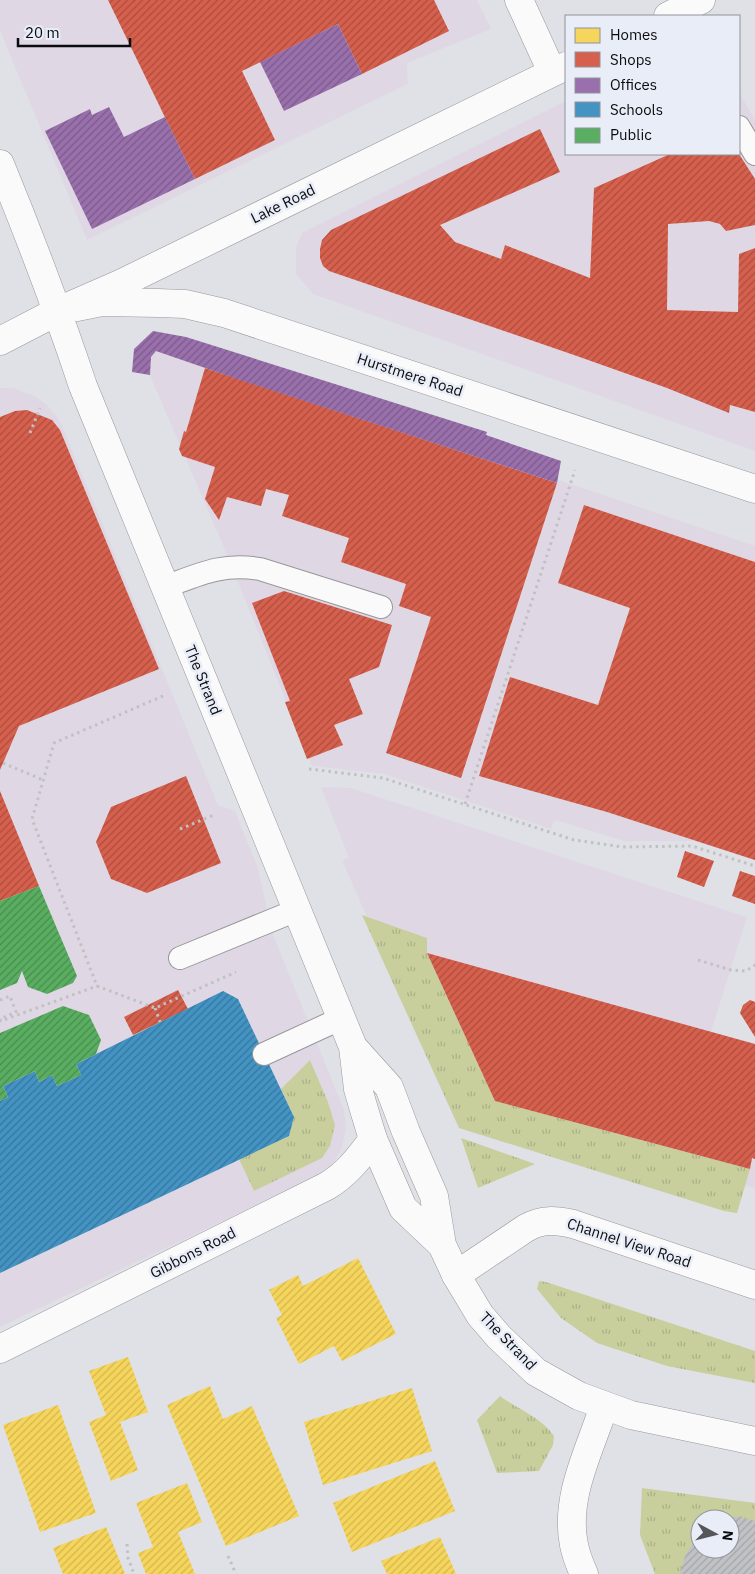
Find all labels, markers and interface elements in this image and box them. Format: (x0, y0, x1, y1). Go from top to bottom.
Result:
scale bar (18, 15, 130, 47)
legend (565, 15, 740, 155)
text: 20 m (25, 23, 60, 42)
text: Homes (610, 25, 658, 44)
text: Shops (610, 50, 652, 69)
text: Offices (610, 75, 657, 94)
text: Schools (610, 100, 663, 119)
text: Public (610, 125, 652, 144)
street label: Lake Road (247, 180, 318, 227)
street label: Hurstmere Road (355, 348, 465, 401)
street label: The Strand (181, 642, 226, 717)
street label: Channel View Road (565, 1214, 694, 1272)
street label: Gibbons Road (147, 1223, 239, 1282)
street label: The Strand (476, 1308, 541, 1374)
north arrow (690, 1509, 740, 1559)
text: N (718, 1529, 737, 1542)

